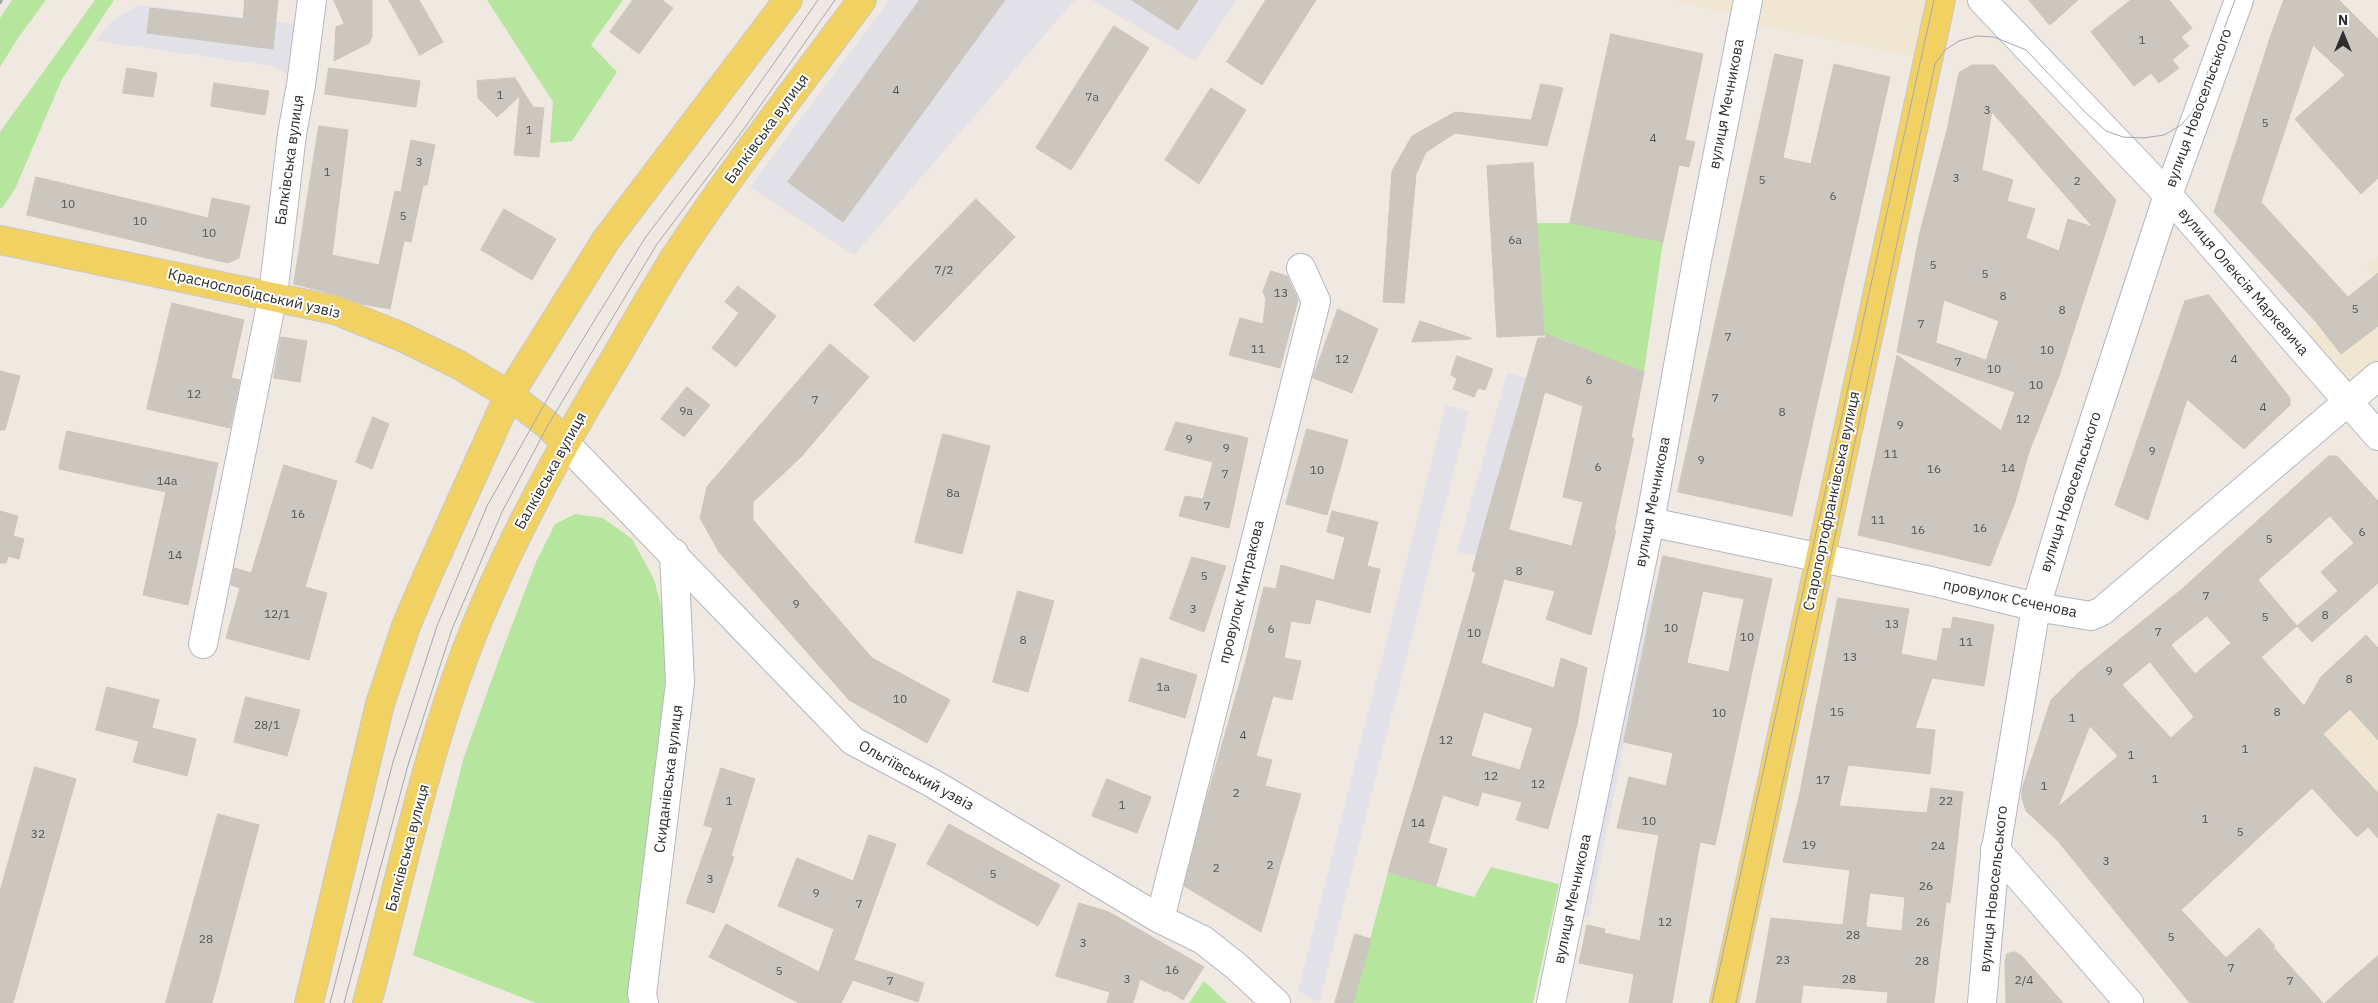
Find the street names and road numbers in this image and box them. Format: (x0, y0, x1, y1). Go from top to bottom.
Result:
street label: вулиця Новосельського (2162, 26, 2236, 190)
street label: вулиця Мечникова (1706, 37, 1748, 171)
street label: Балківська вулиця (721, 71, 813, 187)
street label: Балківська вулиця (272, 94, 308, 226)
street label: вулиця Олексія Маркевича (2174, 204, 2312, 360)
street label: Краснослобідський узвіз (166, 265, 342, 323)
street label: Старопортофранківська вулиця (1800, 390, 1864, 612)
street label: Балківська вулиця (511, 409, 591, 533)
street label: вулиця Новосельського (2037, 410, 2105, 574)
street label: вулиця Мечникова (1632, 435, 1674, 569)
street label: провулок Митракова (1215, 518, 1269, 666)
street label: провулок Сєченова (1941, 576, 2079, 622)
street label: Скиданівська вулиця (651, 704, 687, 854)
street label: Ольгіївський узвіз (855, 737, 977, 815)
street label: Балківська вулиця (382, 782, 434, 914)
street label: вулиця Новосельського (1976, 805, 2012, 973)
street label: вулиця Мечникова (1550, 832, 1596, 966)

